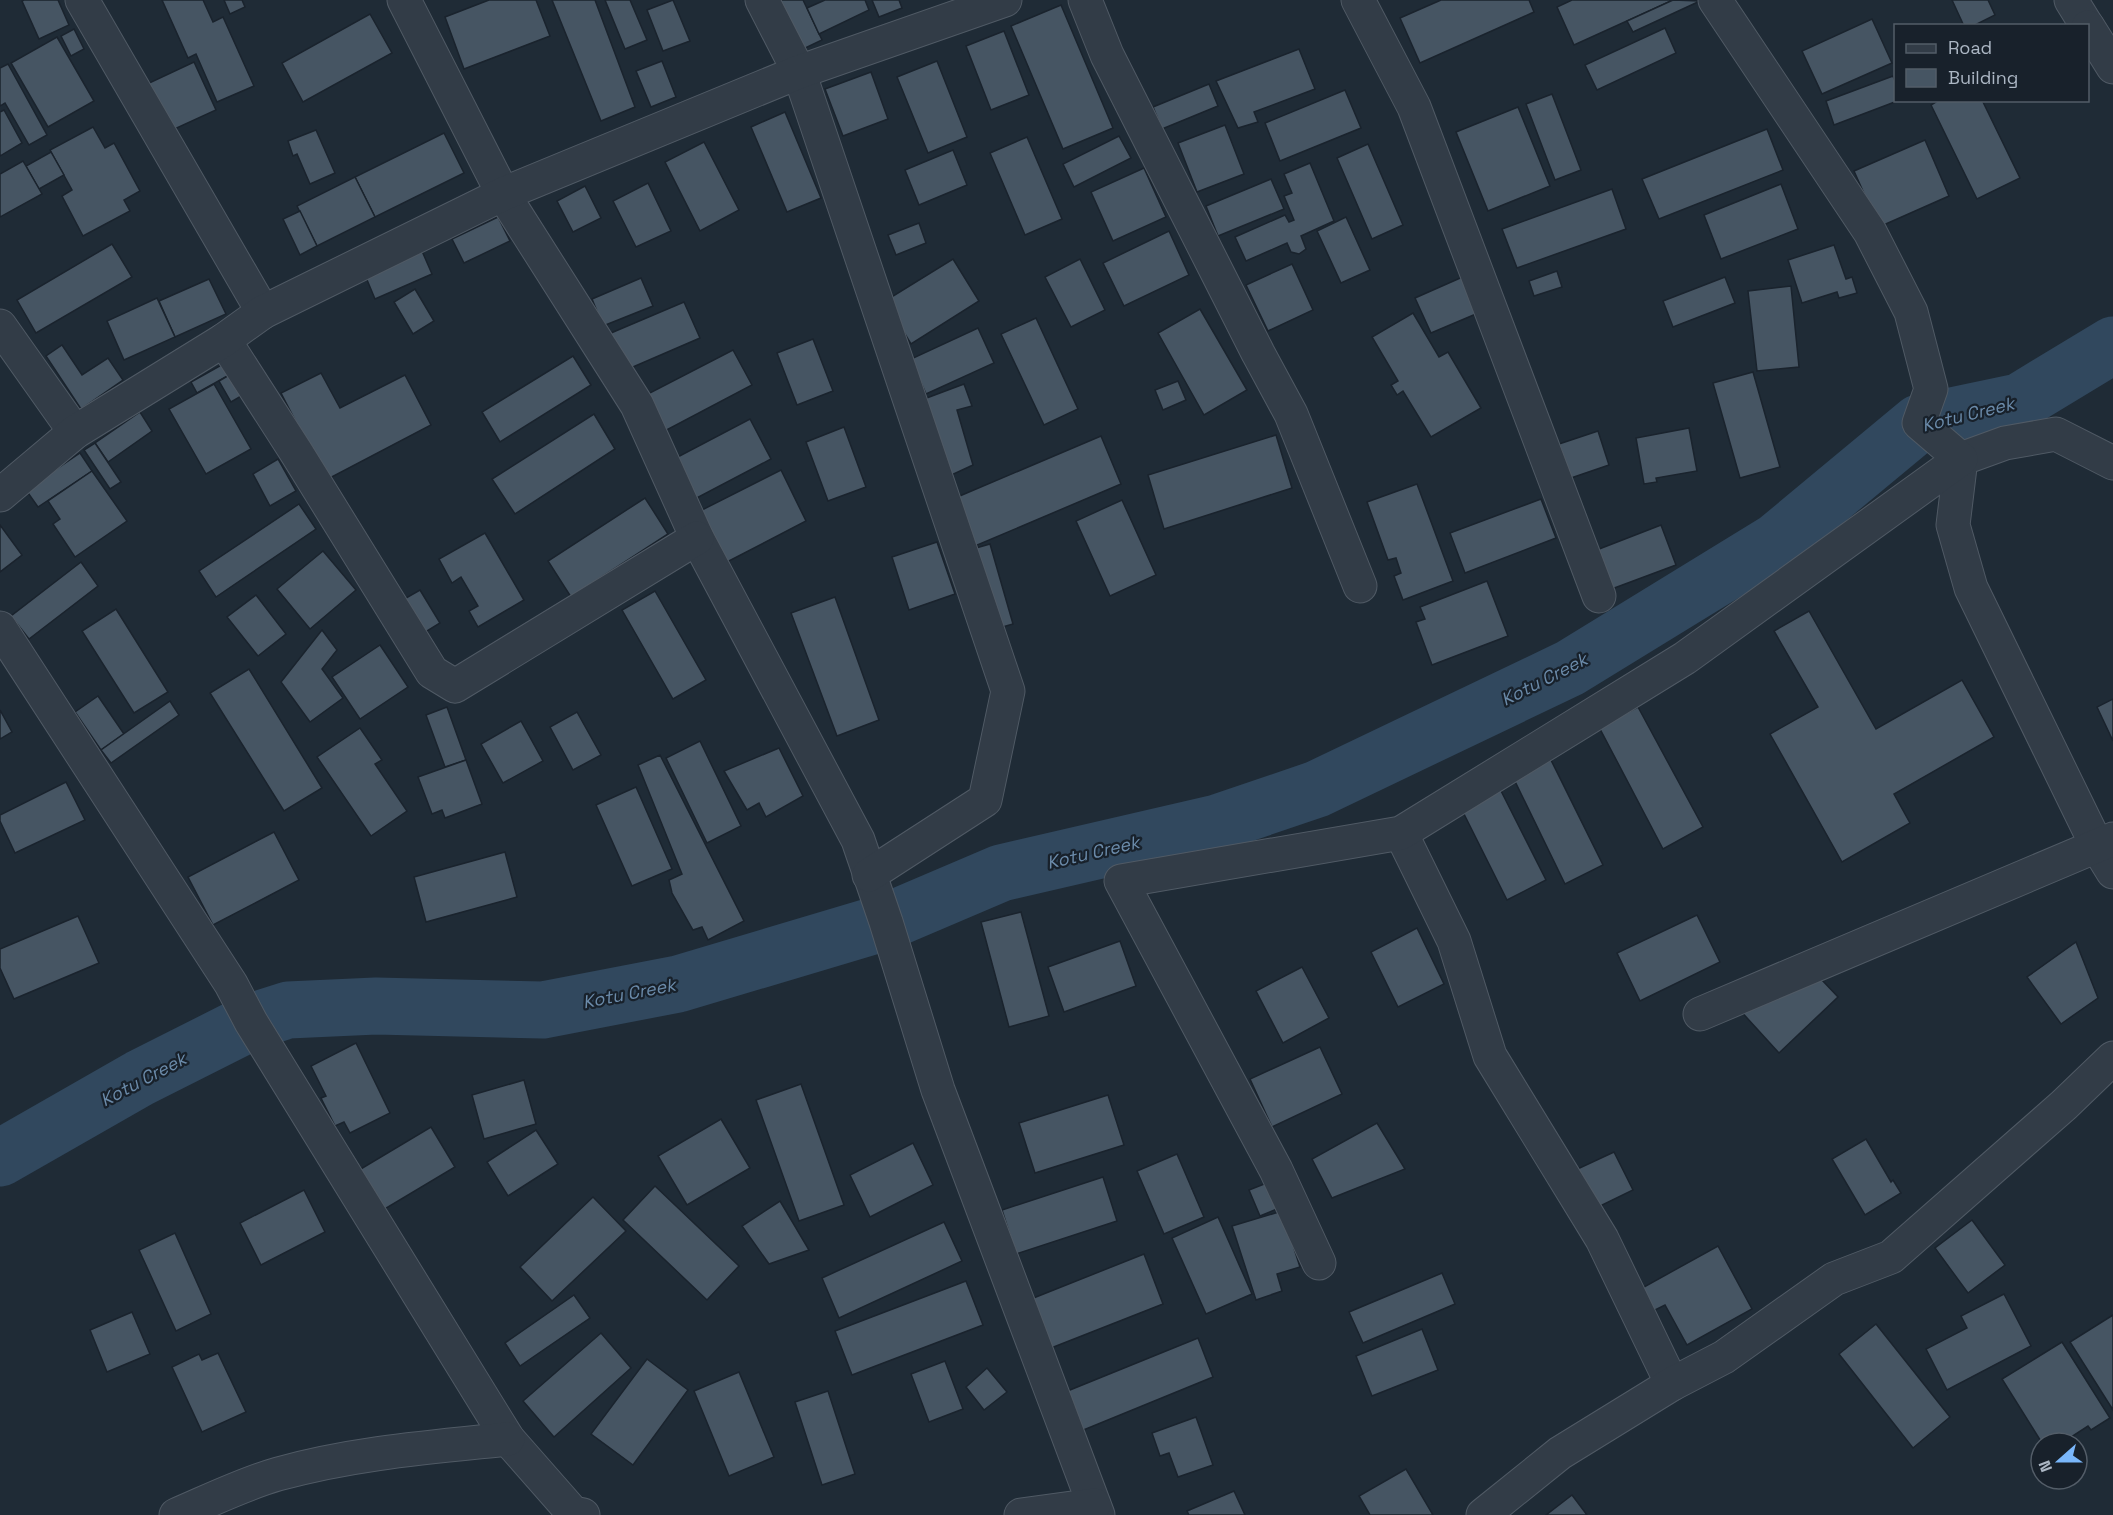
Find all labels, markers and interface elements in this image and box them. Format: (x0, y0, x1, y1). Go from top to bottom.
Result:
legend (1894, 24, 2089, 102)
text: Road (1948, 36, 1992, 59)
text: Building (1948, 66, 2018, 89)
water label: Kotu Creek (1919, 391, 2019, 437)
water label: Kotu Creek (1497, 646, 1593, 711)
water label: Kotu Creek (1044, 830, 1144, 874)
water label: Kotu Creek (581, 972, 680, 1013)
water label: Kotu Creek (96, 1046, 192, 1111)
north arrow (2029, 1431, 2089, 1491)
text: N (2034, 1457, 2057, 1475)

